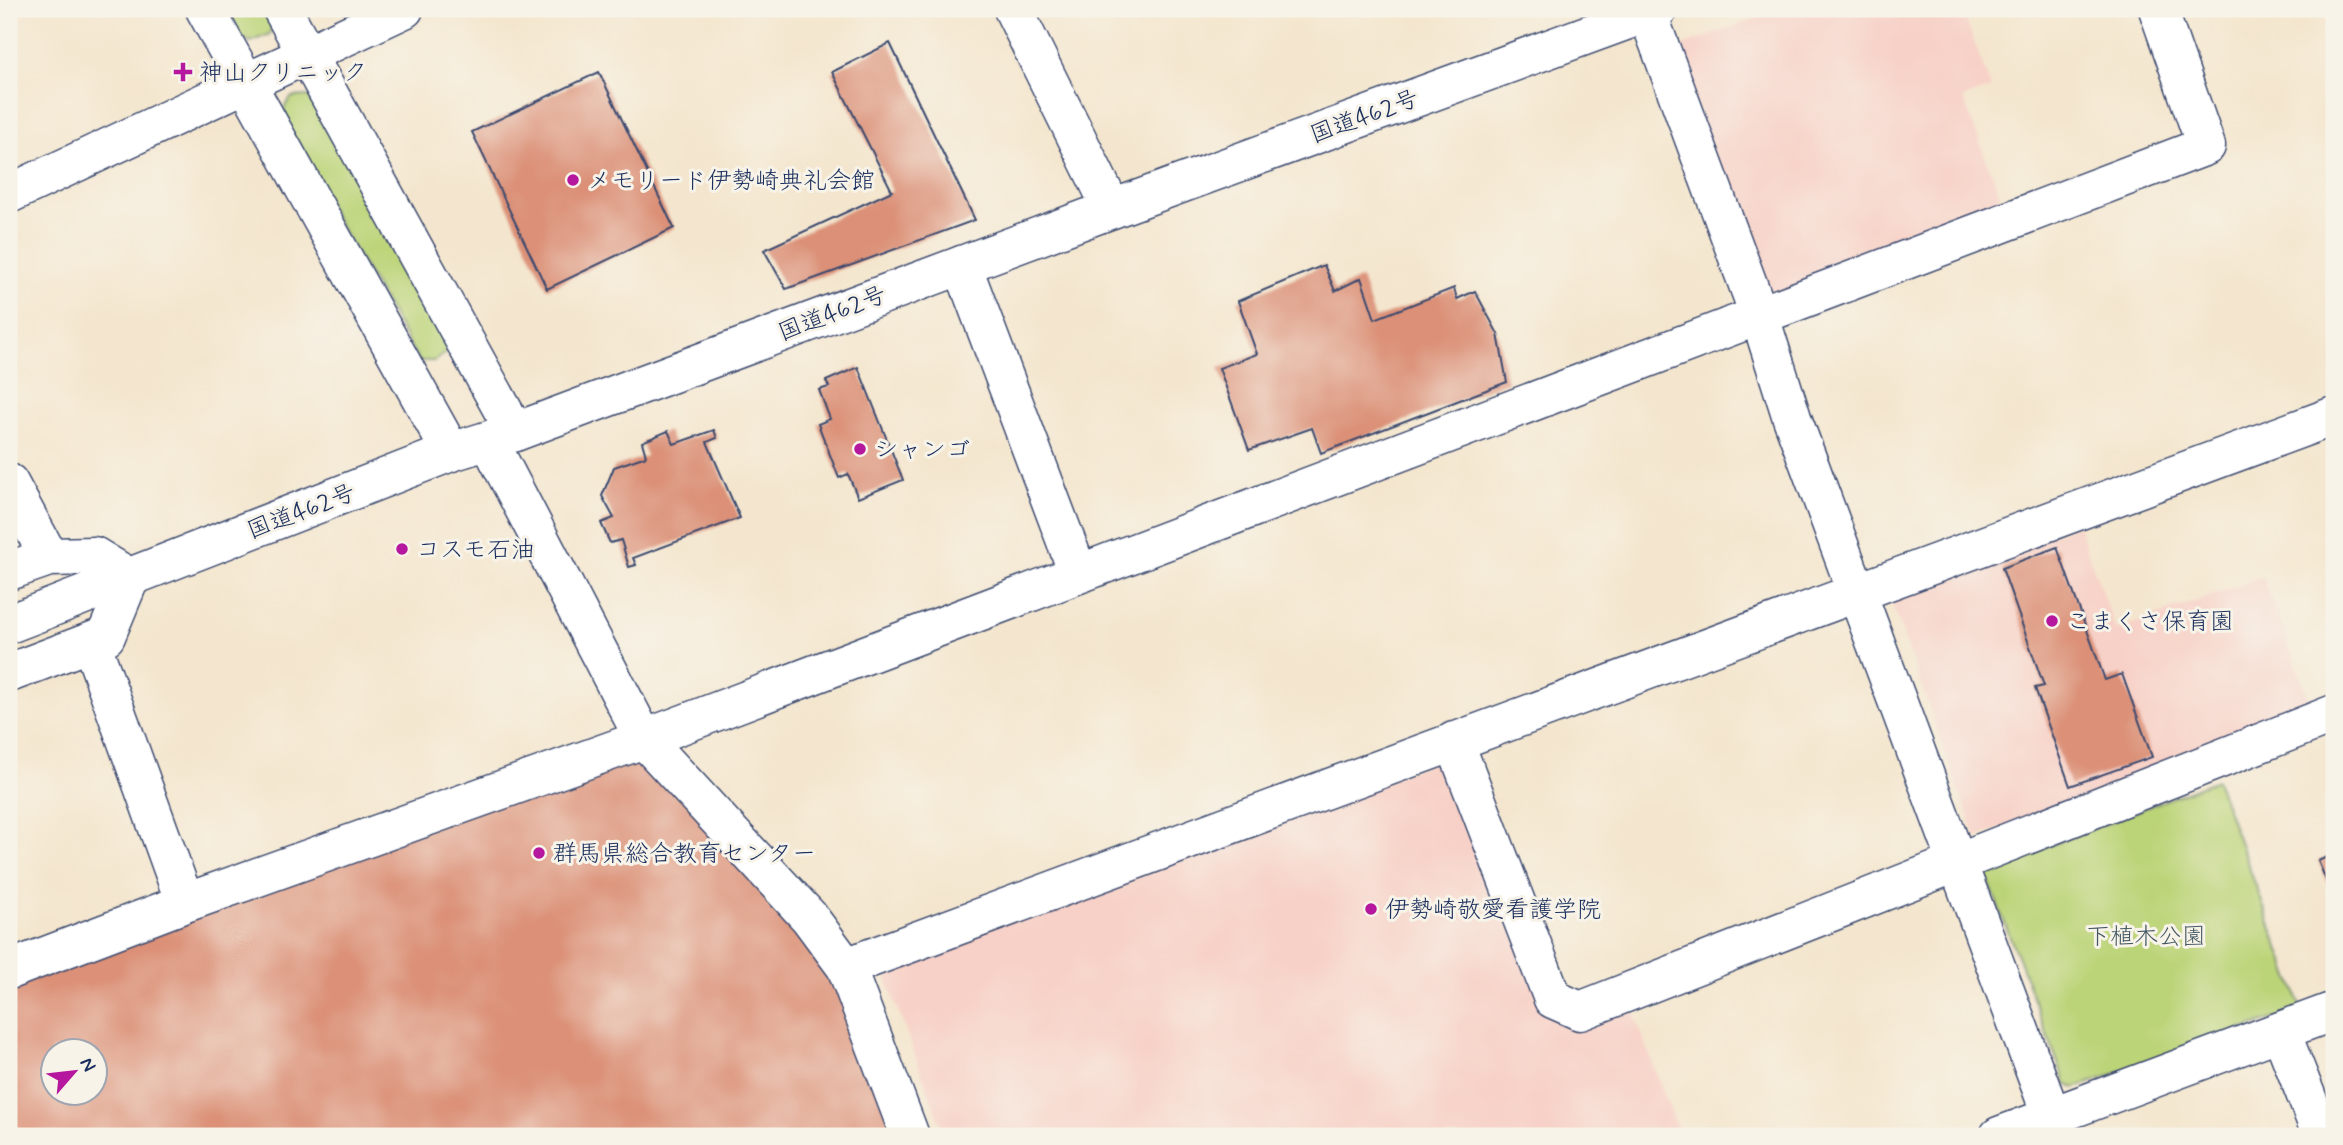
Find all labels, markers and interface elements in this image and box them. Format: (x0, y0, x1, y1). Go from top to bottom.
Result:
place label: 神山クリニック (199, 58, 367, 89)
marker: 神山クリニック (173, 62, 193, 82)
street label: 国道462号 (1306, 83, 1423, 151)
place label: メモリード伊勢崎典礼会館 (587, 166, 875, 197)
marker: メモリード伊勢崎典礼会館 (565, 172, 581, 188)
street label: 国道462号 (774, 280, 891, 349)
place label: シャンゴ (874, 435, 970, 466)
marker: シャンゴ (852, 441, 868, 457)
street label: 国道462号 (243, 478, 360, 547)
place label: コスモ石油 (416, 535, 535, 566)
marker: コスモ石油 (394, 541, 410, 557)
place label: こまくさ保育園 (2066, 607, 2234, 638)
marker: こまくさ保育園 (2044, 613, 2060, 629)
place label: 群馬県総合教育センター (553, 839, 816, 870)
marker: 群馬県総合教育センター (531, 845, 547, 861)
place label: 伊勢崎敬愛看護学院 (1385, 895, 1601, 926)
marker: 伊勢崎敬愛看護学院 (1363, 901, 1379, 917)
park label: 下植木公園 (2086, 922, 2206, 953)
north arrow (38, 1036, 108, 1106)
text: N (74, 1053, 102, 1076)

